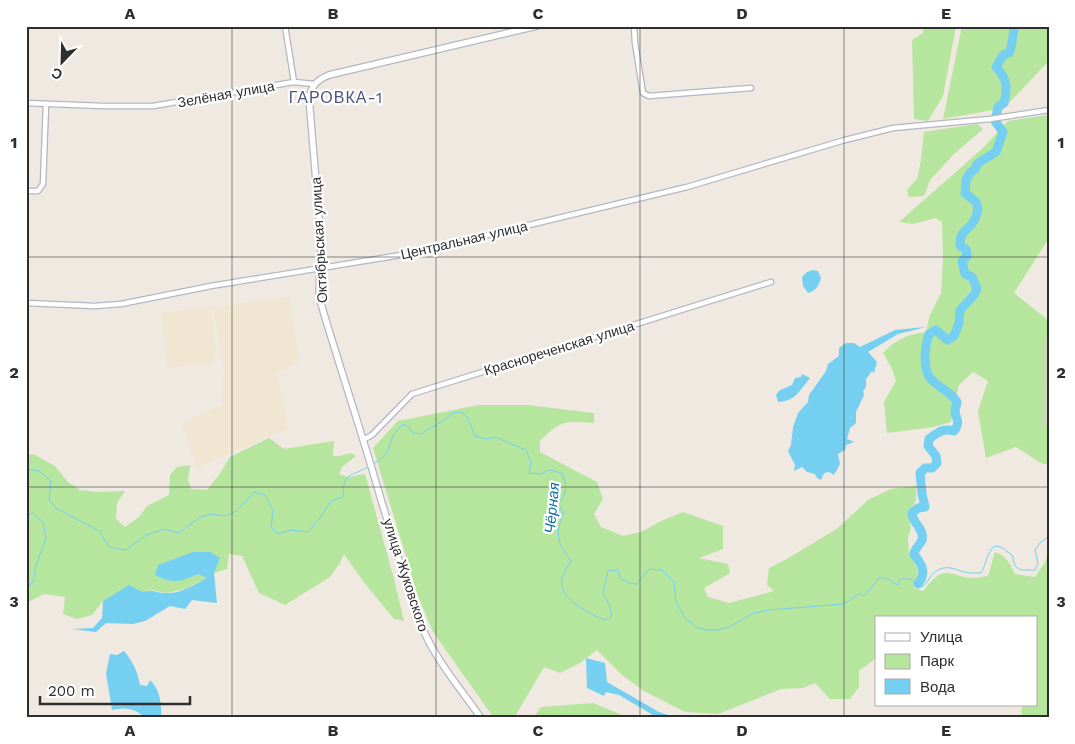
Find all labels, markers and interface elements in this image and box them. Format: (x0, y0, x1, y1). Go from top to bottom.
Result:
text: A (125, 4, 136, 23)
text: B (328, 4, 339, 23)
text: C (533, 4, 544, 23)
text: D (736, 4, 748, 23)
text: E (941, 4, 951, 23)
north arrow (38, 38, 88, 88)
text: С (49, 65, 65, 83)
street label: Зелёная улица (176, 78, 276, 110)
district label: ГАРОВКА-1 (289, 88, 383, 107)
text: 1 (11, 133, 17, 152)
text: 1 (1058, 133, 1064, 152)
street label: Октябрьская улица (308, 176, 330, 303)
street label: Центральная улица (399, 218, 529, 262)
street label: Краснореченская улица (482, 317, 636, 378)
text: 2 (9, 363, 19, 382)
text: 2 (1056, 363, 1066, 382)
water label: Чёрная (541, 482, 563, 534)
street label: улица Жуковского (380, 516, 432, 634)
text: 3 (9, 592, 19, 611)
text: 3 (1056, 592, 1066, 611)
legend (875, 616, 1038, 706)
text: Улица (920, 628, 963, 646)
text: Парк (920, 652, 954, 670)
scale bar (40, 674, 190, 706)
text: Вода (920, 678, 956, 696)
text: 200 m (48, 682, 95, 700)
text: A (125, 721, 136, 740)
text: B (328, 721, 339, 740)
text: C (533, 721, 544, 740)
text: D (736, 721, 748, 740)
text: E (941, 721, 951, 740)

